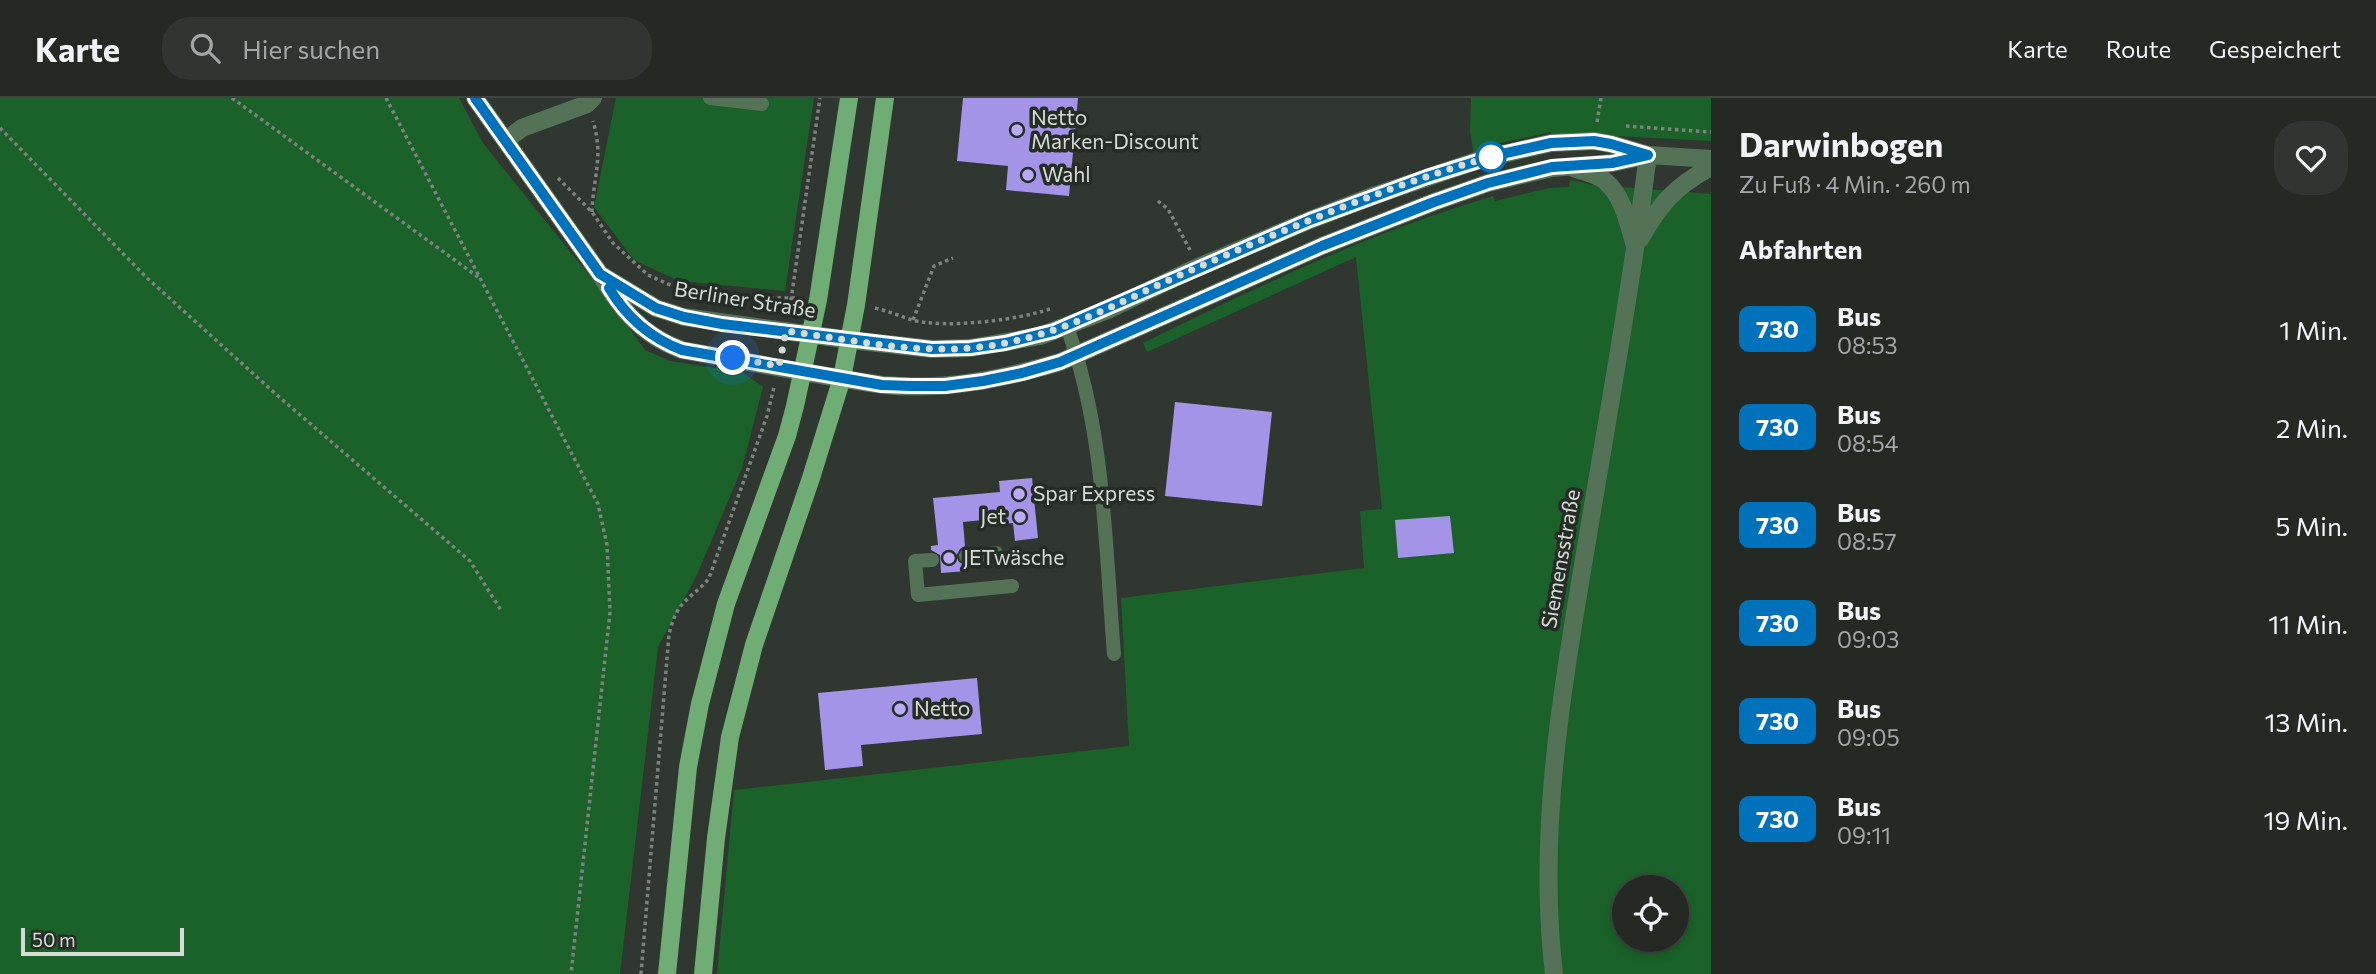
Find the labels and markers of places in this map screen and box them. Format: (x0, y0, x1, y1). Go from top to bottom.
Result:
place label: Netto Marken-Discount (1031, 104, 1199, 153)
marker: Netto Marken-Discount (1009, 122, 1025, 138)
unlabelled marker (1476, 142, 1506, 172)
place label: Wahl (1042, 161, 1091, 186)
marker: Wahl (1020, 167, 1036, 183)
place label: Spar Express (1033, 480, 1155, 505)
marker: Spar Express (1011, 486, 1027, 502)
place label: Jet (980, 503, 1006, 528)
marker: Jet (1012, 509, 1028, 525)
place label: JETwäsche (963, 544, 1064, 569)
marker: JETwäsche (941, 550, 957, 566)
place label: Netto (914, 695, 970, 720)
marker: Netto (892, 701, 908, 717)

